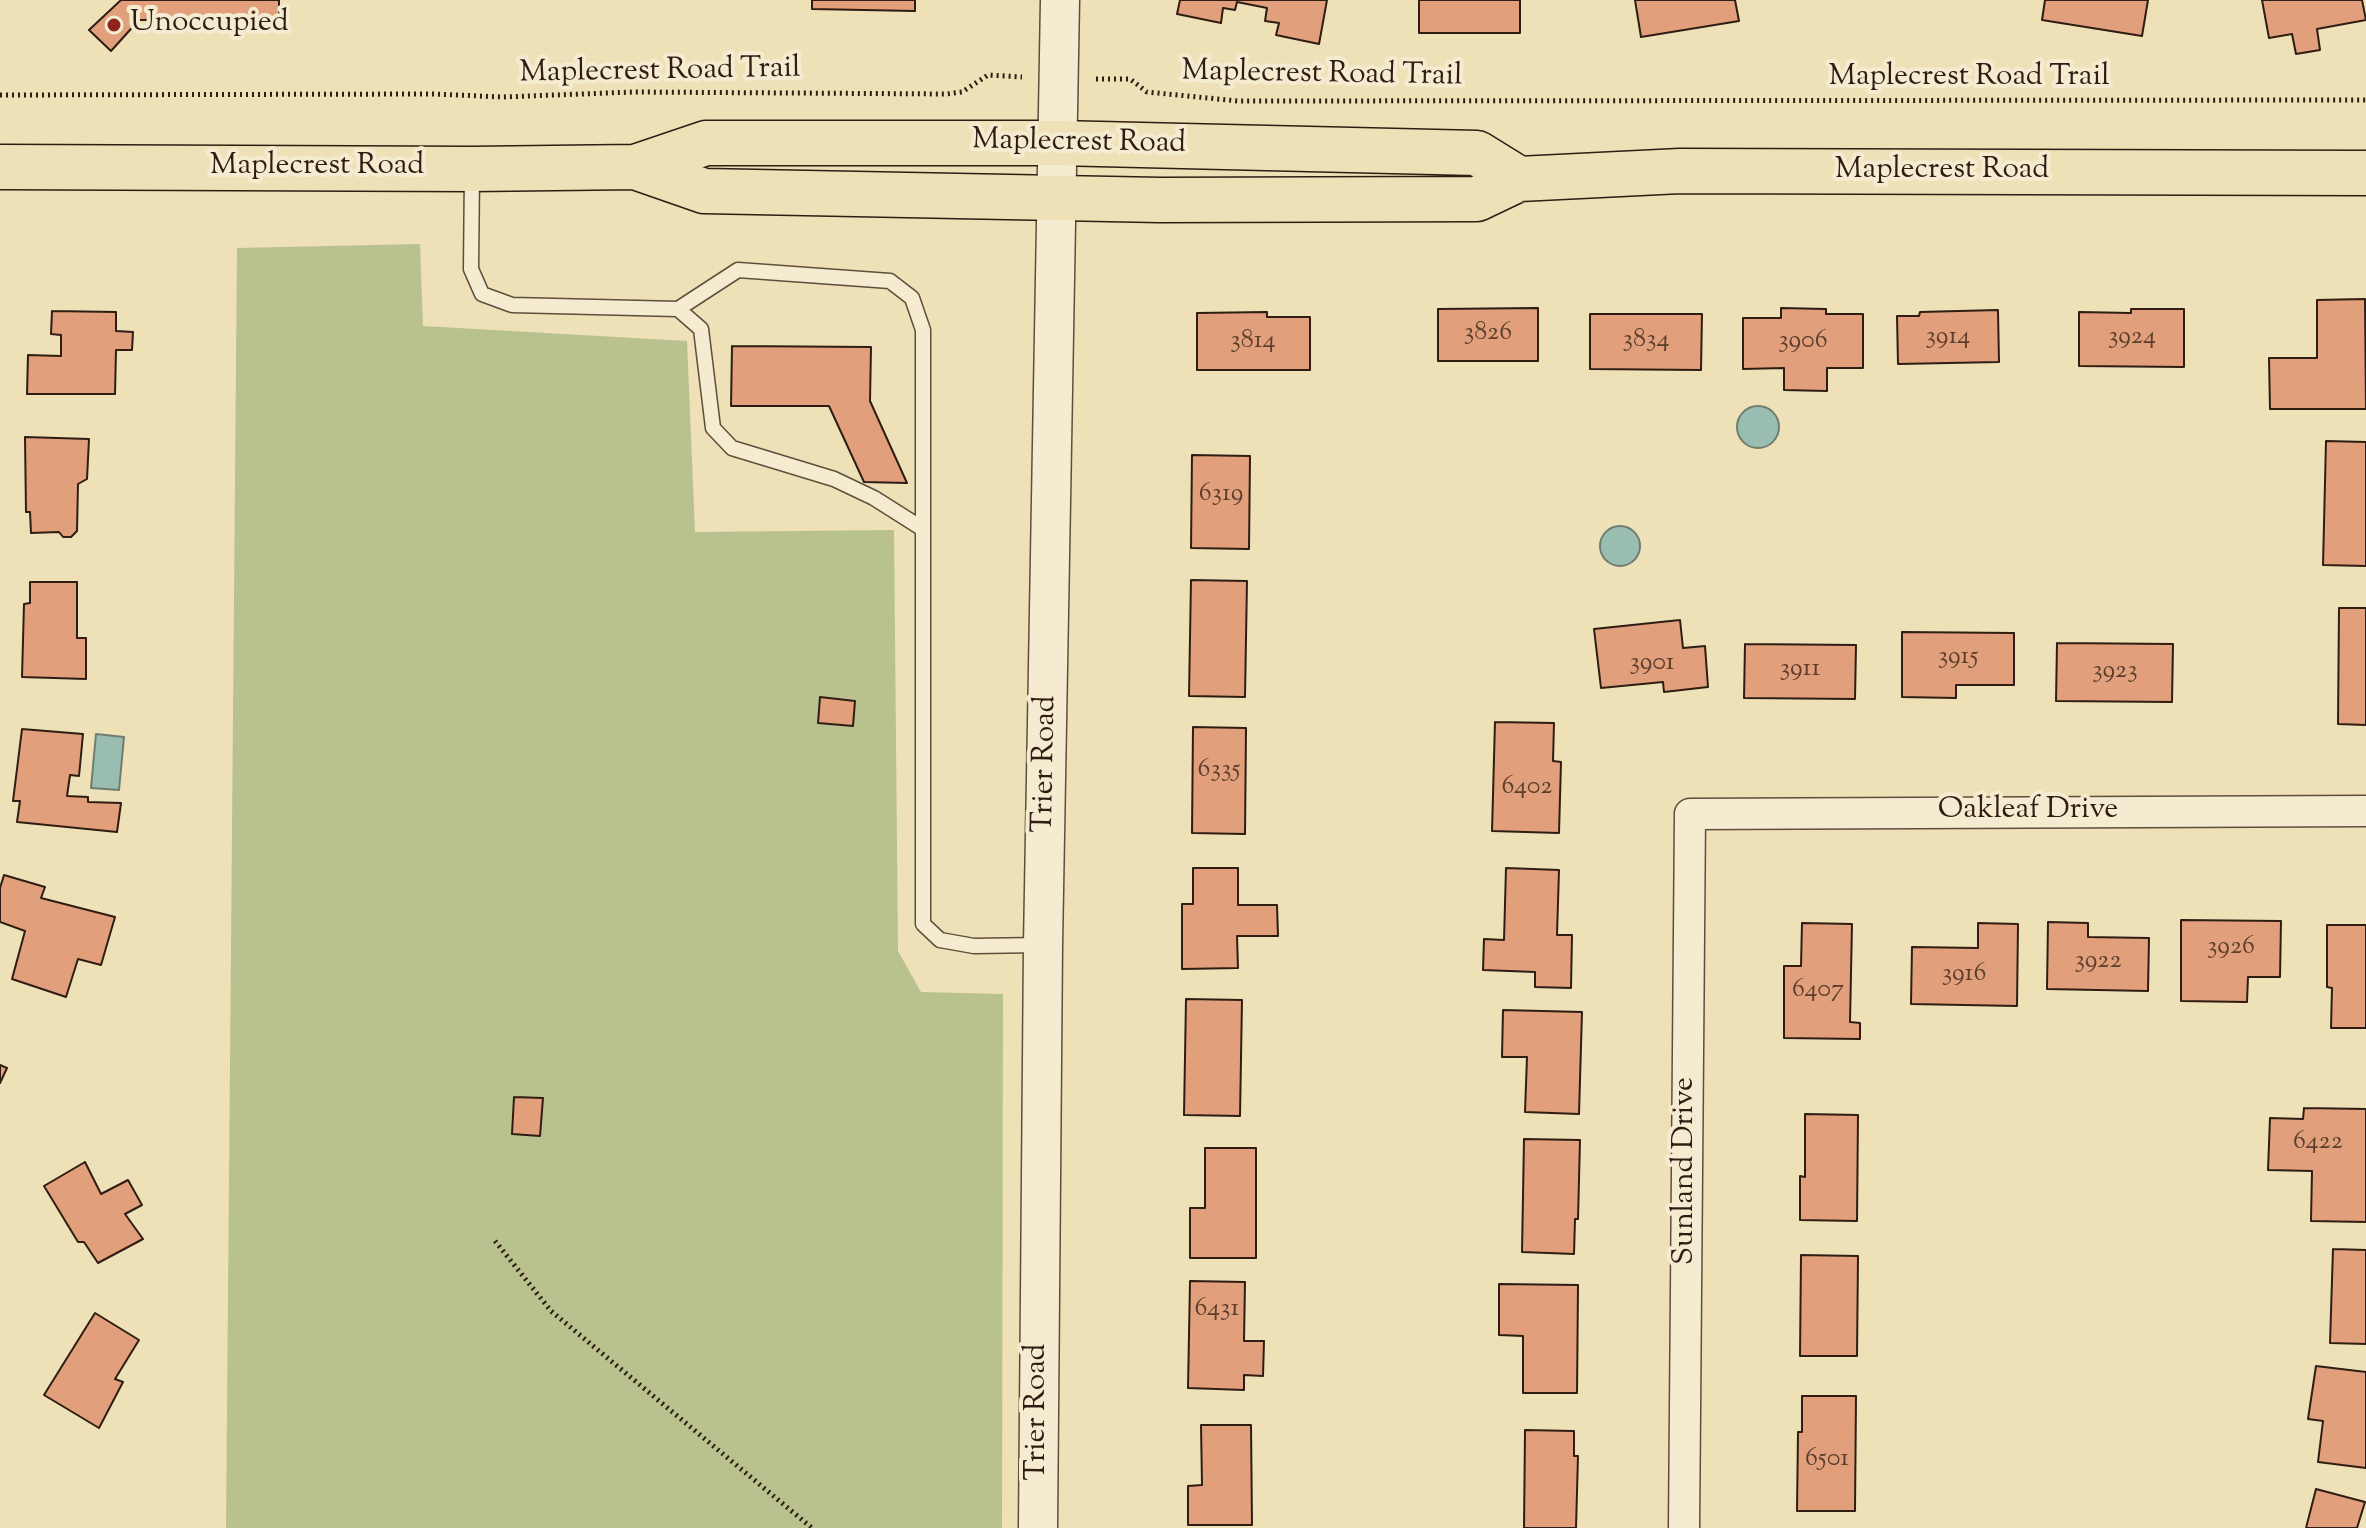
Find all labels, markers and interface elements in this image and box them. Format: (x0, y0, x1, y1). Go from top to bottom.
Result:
place label: Unoccupied (130, 7, 289, 43)
marker: Unoccupied (105, 16, 123, 34)
street label: Maplecrest Road Trail (519, 53, 801, 93)
street label: Maplecrest Road Trail (1181, 56, 1463, 96)
street label: Maplecrest Road Trail (1828, 61, 2110, 97)
street label: Maplecrest Road (972, 124, 1186, 164)
street label: Maplecrest Road (210, 150, 424, 186)
street label: Maplecrest Road (1835, 154, 2049, 190)
house number: 3826 (1464, 319, 1512, 351)
house number: 3914 (1926, 323, 1970, 355)
house number: 3924 (2108, 323, 2156, 355)
house number: 3834 (1622, 326, 1670, 358)
house number: 3814 (1230, 327, 1276, 359)
house number: 3906 (1778, 327, 1828, 359)
house number: 6319 (1199, 480, 1243, 512)
house number: 3915 (1938, 643, 1978, 675)
house number: 3901 (1629, 649, 1675, 681)
house number: 3911 (1780, 655, 1820, 687)
house number: 3923 (2092, 657, 2138, 689)
street label: Trier Road (1028, 695, 1066, 833)
house number: 6335 (1198, 756, 1240, 788)
house number: 6402 (1502, 773, 1552, 805)
street label: Oakleaf Drive (1938, 794, 2118, 830)
house number: 3926 (2207, 933, 2255, 965)
house number: 3922 (2074, 947, 2122, 979)
house number: 3916 (1942, 960, 1986, 992)
house number: 6407 (1792, 976, 1844, 1008)
street label: Sunland Drive (1669, 1077, 1705, 1265)
house number: 6422 (2293, 1128, 2343, 1160)
house number: 6431 (1195, 1295, 1239, 1327)
street label: Trier Road (1021, 1343, 1057, 1481)
house number: 6501 (1805, 1445, 1849, 1477)

